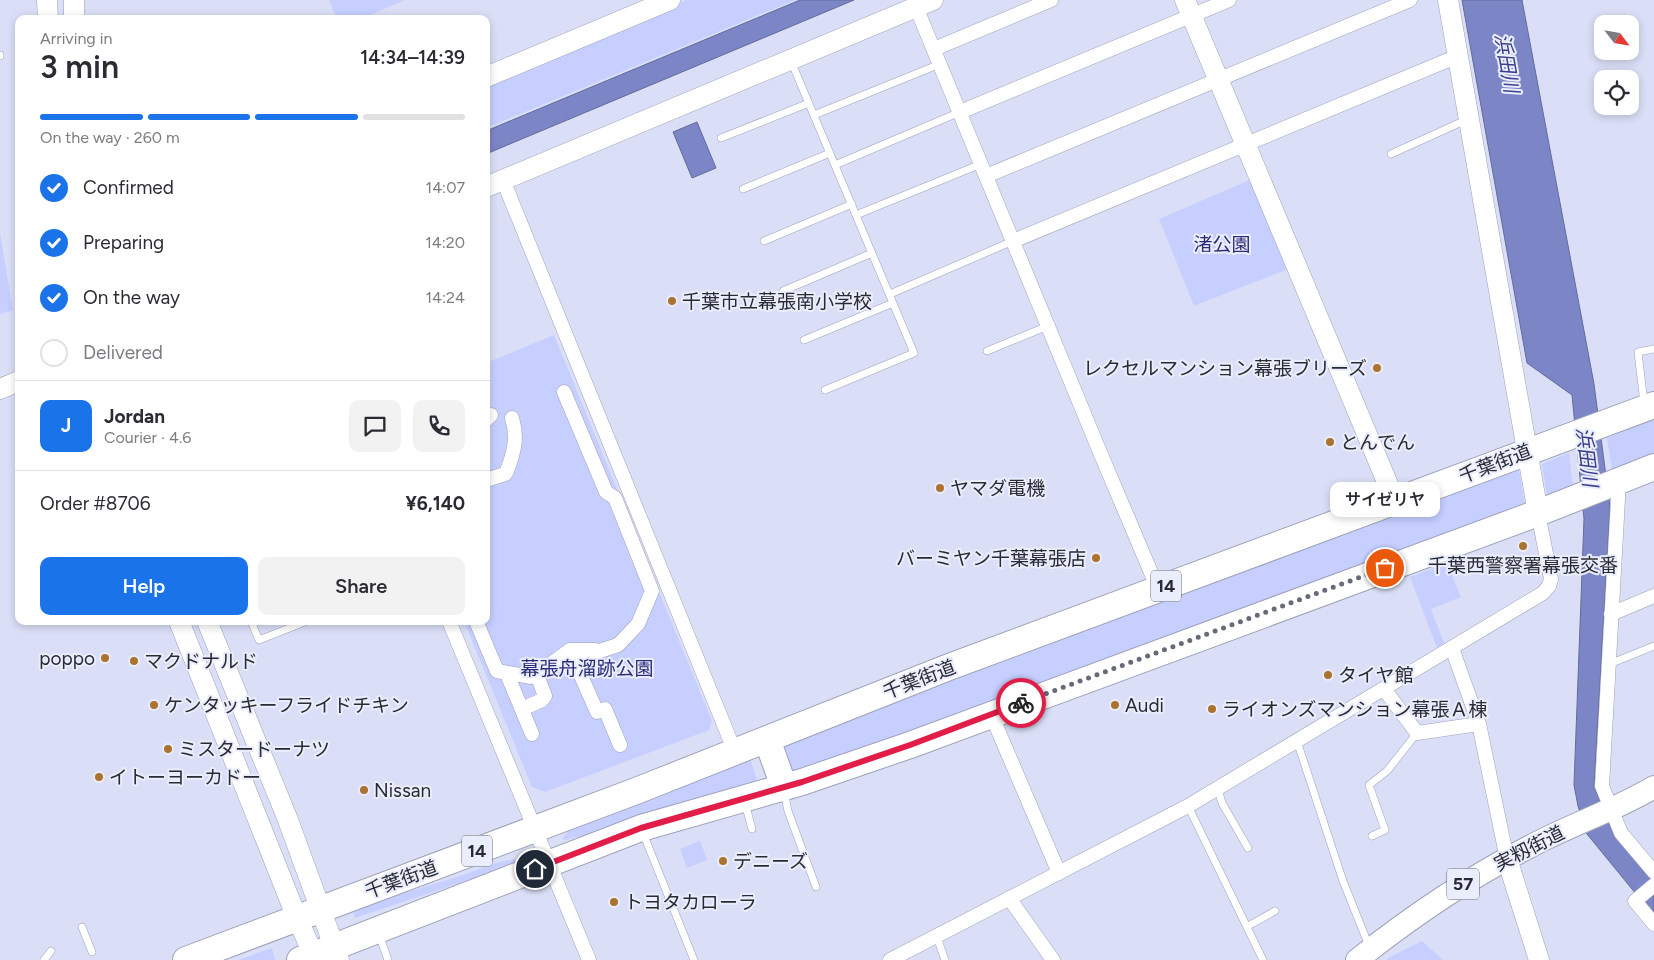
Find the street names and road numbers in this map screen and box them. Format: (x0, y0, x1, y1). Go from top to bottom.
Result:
street label: 千葉街道 (1456, 439, 1535, 488)
road number: 14 (1151, 570, 1181, 602)
street label: 千葉街道 (880, 655, 959, 704)
street label: 実籾街道 (1490, 821, 1568, 876)
road number: 14 (462, 836, 492, 866)
street label: 千葉街道 (362, 856, 441, 903)
road number: 57 (1447, 869, 1479, 900)

